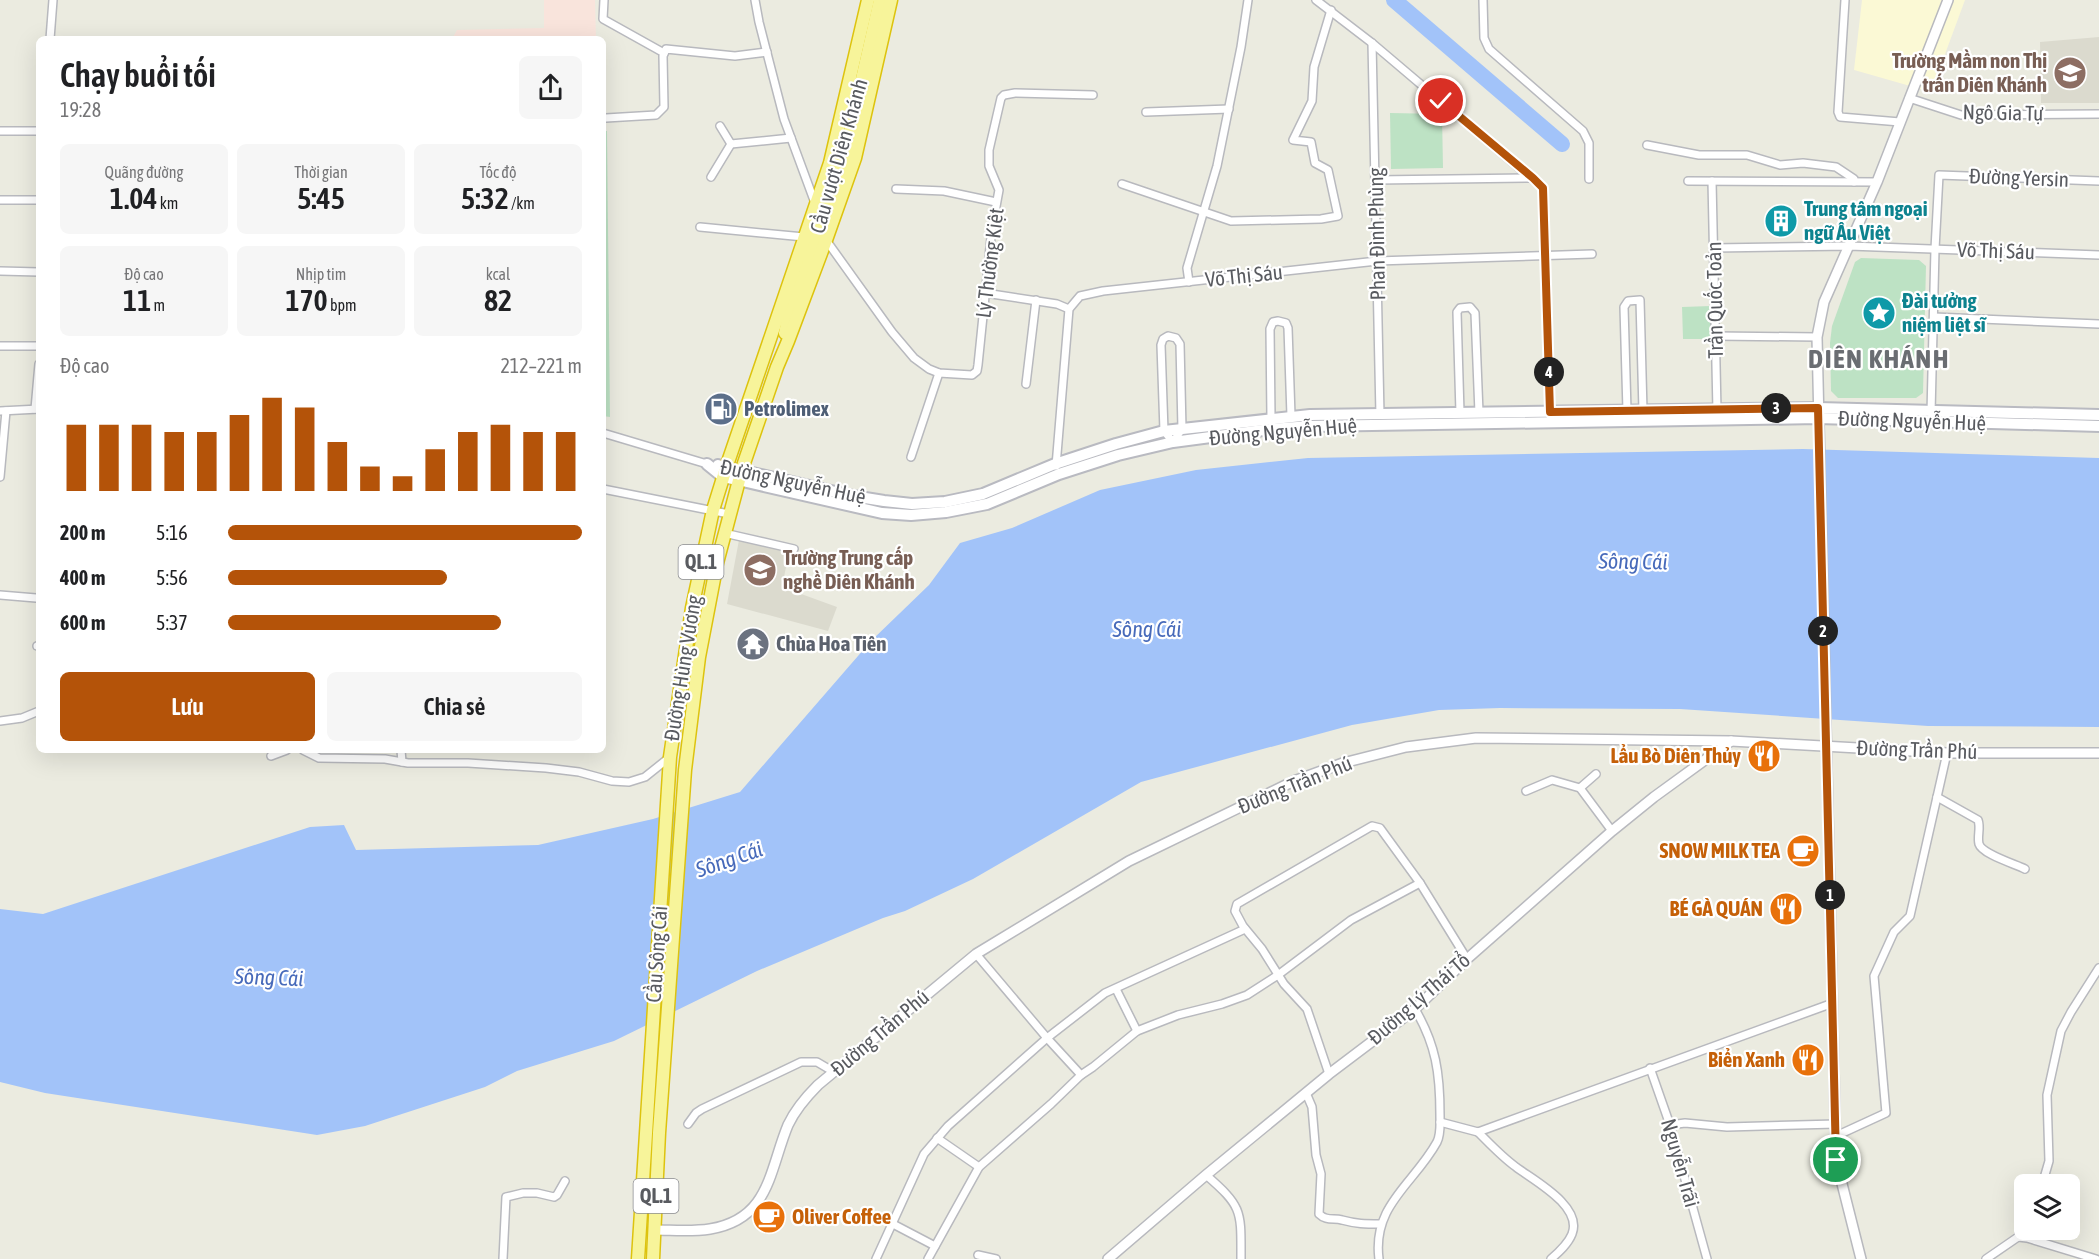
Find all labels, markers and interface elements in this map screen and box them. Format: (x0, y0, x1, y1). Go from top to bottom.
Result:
place label: Trường Mầm non Thị trấn Diên Khánh (1892, 48, 2047, 96)
school or university icon: Trường Mầm non Thị trấn Diên Khánh (2052, 55, 2088, 91)
text: Chạy buổi tối (60, 56, 216, 94)
button: share (519, 56, 582, 119)
pin (1415, 75, 1466, 126)
street label: Cầu vượt Diên Khánh (805, 76, 872, 236)
icon: check (1424, 84, 1457, 117)
text: 19:28 (60, 98, 101, 121)
street label: Ngô Gia Tự (1962, 99, 2044, 125)
text: Quãng đường (105, 163, 183, 181)
text: Thời gian (294, 163, 348, 181)
text: Tốc độ (480, 163, 516, 181)
street label: Đường Yersin (1969, 163, 2069, 191)
street label: Phan Đình Phùng (1363, 167, 1389, 301)
text: 1.04 (110, 181, 157, 215)
text: 5:45 (297, 181, 345, 215)
text: 5:32 (461, 181, 509, 215)
text: km (157, 194, 178, 212)
text: /km (509, 194, 535, 212)
place label: Trung tâm ngoại ngữ Âu Việt (1804, 196, 1927, 244)
building icon: Trung tâm ngoại ngữ Âu Việt (1763, 203, 1799, 239)
street label: Lý Thường Kiệt (970, 206, 1008, 319)
street label: Võ Thị Sáu (1957, 237, 2035, 263)
street label: Trần Quốc Toản (1701, 241, 1727, 359)
street label: Võ Thị Sáu (1204, 259, 1284, 291)
text: Độ cao (124, 265, 164, 283)
text: Nhịp tim (296, 265, 346, 283)
text: kcal (486, 265, 510, 283)
text: 11 (123, 283, 151, 317)
text: 170 (285, 283, 328, 317)
text: 82 (484, 283, 512, 317)
place label: Đài tưởng niệm liệt sĩ (1902, 288, 1987, 336)
place icon: Đài tưởng niệm liệt sĩ (1861, 295, 1897, 331)
text: m (151, 296, 165, 314)
text: bpm (328, 296, 357, 314)
district label: DIÊN KHÁNH (1808, 343, 1950, 374)
text: Độ cao (60, 354, 109, 377)
text: 212–221 m (500, 354, 582, 377)
pin: 4 (1534, 357, 1564, 387)
text: 4 (1545, 363, 1553, 381)
fuel station icon: Petrolimex (703, 391, 739, 427)
pin: 3 (1761, 393, 1791, 423)
place label: Petrolimex (744, 396, 830, 420)
text: 3 (1772, 399, 1780, 417)
street label: Đường Nguyễn Huệ (1837, 405, 1987, 435)
street label: Đường Nguyễn Huệ (1208, 413, 1358, 449)
street label: Đường Nguyễn Huệ (718, 454, 868, 508)
text: 200 m (60, 521, 105, 544)
text: 5:16 (156, 521, 188, 544)
road number: QL.1 (678, 545, 724, 579)
place label: Trường Trung cấp nghề Diên Khánh (783, 545, 915, 593)
water label: Sông Cái (1597, 547, 1668, 575)
school or university icon: Trường Trung cấp nghề Diên Khánh (742, 552, 778, 588)
text: 400 m (60, 566, 105, 589)
text: 5:56 (156, 566, 188, 589)
street label: Đường Hùng Vương (659, 593, 705, 743)
text: 600 m (60, 611, 105, 634)
text: 5:37 (156, 611, 188, 634)
water label: Sông Cái (1112, 616, 1181, 642)
pin: 2 (1808, 616, 1838, 646)
text: 2 (1819, 622, 1827, 640)
temple icon: Chùa Hoa Tiên (735, 626, 771, 662)
place label: Chùa Hoa Tiên (776, 631, 886, 655)
button: Lưu (60, 672, 315, 741)
button: Chia sẻ (327, 672, 582, 741)
street label: Đường Trần Phú (1856, 735, 1978, 763)
restaurant icon: Lẩu Bò Diên Thủy (1746, 738, 1782, 774)
place label: Lẩu Bò Diên Thủy (1610, 743, 1741, 767)
street label: Đường Trần Phú (1234, 750, 1355, 818)
cafe icon: SNOW MILK TEA (1785, 833, 1821, 869)
water label: Sông Cái (691, 836, 766, 883)
place label: SNOW MILK TEA (1659, 838, 1781, 862)
pin: 1 (1815, 880, 1845, 910)
text: 1 (1826, 886, 1834, 904)
restaurant icon: BÉ GÀ QUÁN (1768, 891, 1804, 927)
place label: BÉ GÀ QUÁN (1670, 896, 1763, 920)
street label: Cầu Sông Cái (641, 905, 671, 1003)
street label: Đường Lý Thái Tổ (1362, 947, 1474, 1049)
water label: Sông Cái (233, 963, 304, 991)
street label: Đường Trần Phú (825, 984, 933, 1080)
restaurant icon: Biển Xanh (1790, 1042, 1826, 1078)
place label: Biển Xanh (1708, 1047, 1785, 1071)
street label: Nguyễn Trãi (1657, 1116, 1705, 1210)
pin (1810, 1134, 1861, 1185)
icon: arrive (1819, 1143, 1852, 1176)
map controls (2014, 1174, 2080, 1240)
button: layers (2014, 1174, 2080, 1240)
road number: QL.1 (634, 1179, 678, 1213)
cafe icon: Oliver Coffee (751, 1199, 787, 1235)
place label: Oliver Coffee (792, 1204, 891, 1228)

